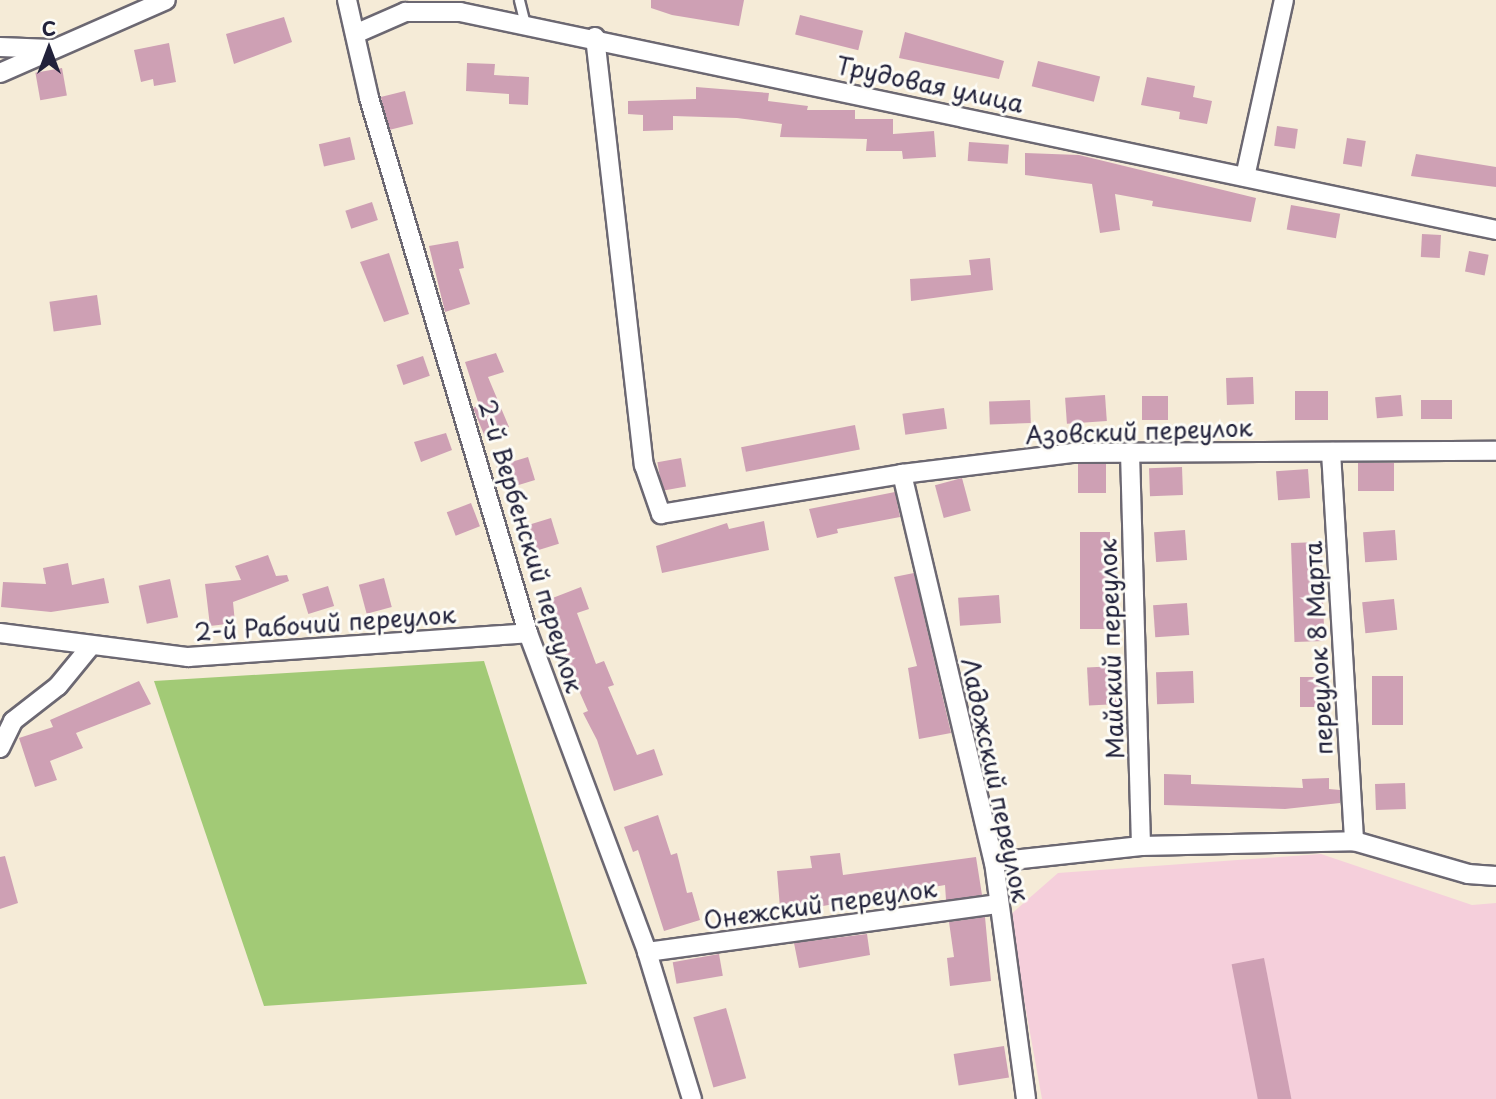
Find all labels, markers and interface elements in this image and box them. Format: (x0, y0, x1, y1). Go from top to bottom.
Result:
north arrow (14, 14, 84, 84)
text: С (42, 14, 56, 42)
street label: Трудовая улица (833, 50, 1027, 118)
street label: 2-й Вербенский переулок (473, 396, 589, 696)
street label: Азовский переулок (1025, 413, 1253, 449)
street label: Майский переулок (1093, 539, 1129, 759)
street label: переулок 8 Марта (1298, 540, 1338, 756)
street label: 2-й Рабочий переулок (193, 599, 457, 647)
street label: Ладожский переулок (956, 655, 1036, 905)
street label: Онежский переулок (702, 873, 938, 935)

